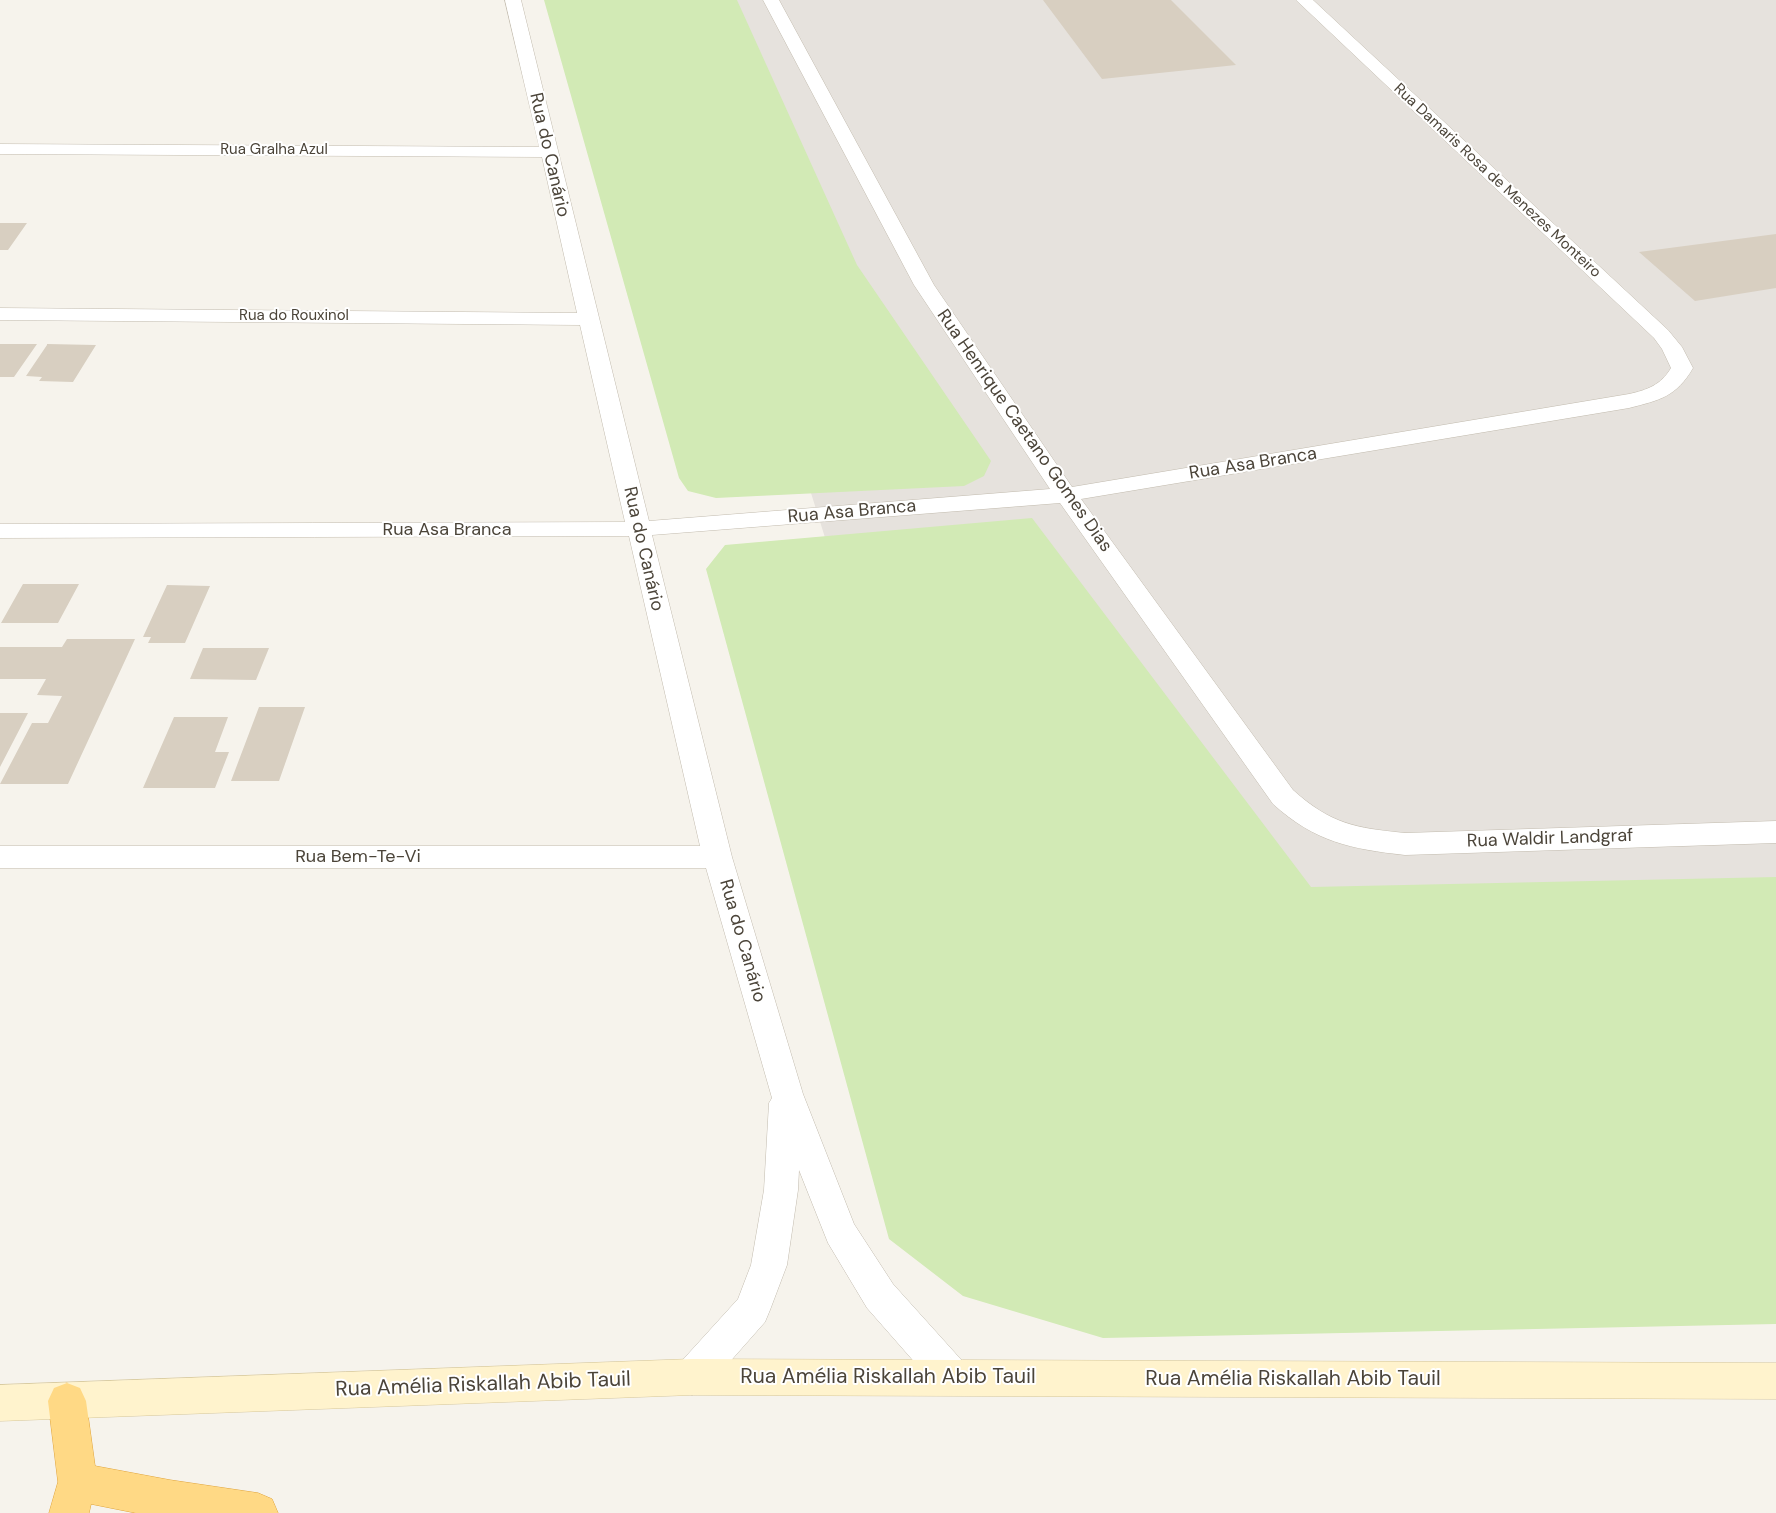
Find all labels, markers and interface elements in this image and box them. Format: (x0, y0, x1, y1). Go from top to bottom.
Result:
street label: Rua Damaris Rosa de Menezes Monteiro (1390, 80, 1604, 282)
street label: Rua do Canário (524, 91, 574, 219)
street label: Rua Gralha Azul (220, 141, 328, 159)
street label: Rua Henrique Caetano Gomes Dias (932, 306, 1116, 556)
street label: Rua do Rouxinol (239, 307, 349, 325)
street label: Rua Asa Branca (1188, 443, 1318, 485)
street label: Rua do Canário (618, 485, 668, 613)
street label: Rua Asa Branca (787, 496, 917, 528)
street label: Rua Asa Branca (383, 519, 511, 541)
street label: Rua Waldir Landgraf (1466, 825, 1634, 853)
street label: Rua Bem-Te-Vi (295, 846, 421, 868)
street label: Rua do Canário (714, 877, 770, 1005)
street label: Rua Amélia Riskallah Abib Tauil (740, 1364, 1036, 1390)
street label: Rua Amélia Riskallah Abib Tauil (1145, 1366, 1441, 1392)
street label: Rua Amélia Riskallah Abib Tauil (335, 1367, 631, 1403)

